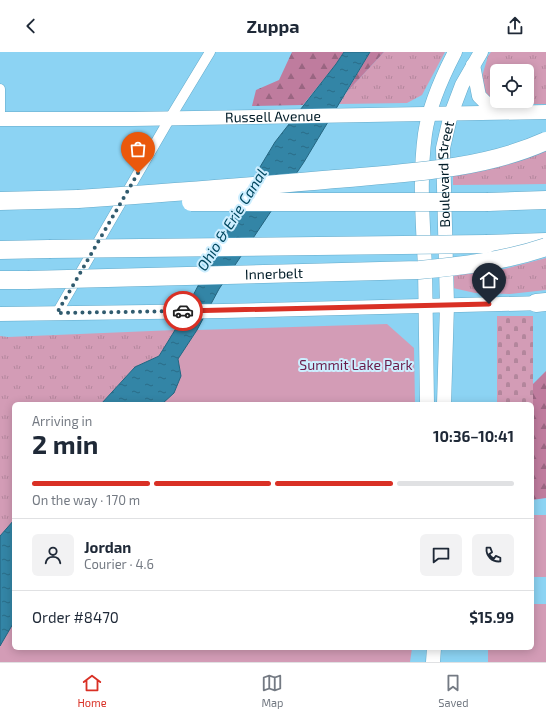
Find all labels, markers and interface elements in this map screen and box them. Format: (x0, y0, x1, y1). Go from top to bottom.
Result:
icon: back (20, 15, 42, 37)
text: Zuppa (246, 15, 300, 37)
icon: share (504, 15, 526, 37)
map controls (490, 64, 534, 108)
button: locate (490, 64, 534, 108)
street label: Russell Avenue (225, 107, 321, 125)
street label: Boulevard Street (434, 119, 457, 228)
pin (121, 132, 155, 173)
icon: bag (127, 138, 149, 160)
water label: Ohio & Erie Canal (193, 165, 270, 274)
pin (472, 263, 506, 304)
street label: Innerbelt (245, 264, 303, 282)
icon: home (478, 269, 500, 291)
courier (163, 291, 203, 331)
icon: car (172, 300, 194, 322)
park label: Summit Lake Park (299, 356, 413, 373)
text: Arriving in (32, 413, 92, 429)
text: 10:36–10:41 (433, 427, 514, 445)
text: 2 min (32, 428, 98, 459)
text: On the way · 170 m (32, 492, 140, 508)
button: person (32, 534, 74, 576)
button: chat (420, 534, 462, 576)
button: phone (472, 534, 514, 576)
text: Jordan (84, 538, 131, 556)
text: Courier · 4.6 (84, 556, 154, 572)
text: Order #8470 (32, 608, 119, 626)
text: $15.99 (469, 608, 514, 626)
tab: Home (77, 672, 107, 709)
tab: Map (261, 672, 284, 709)
tab: Saved (438, 672, 469, 709)

